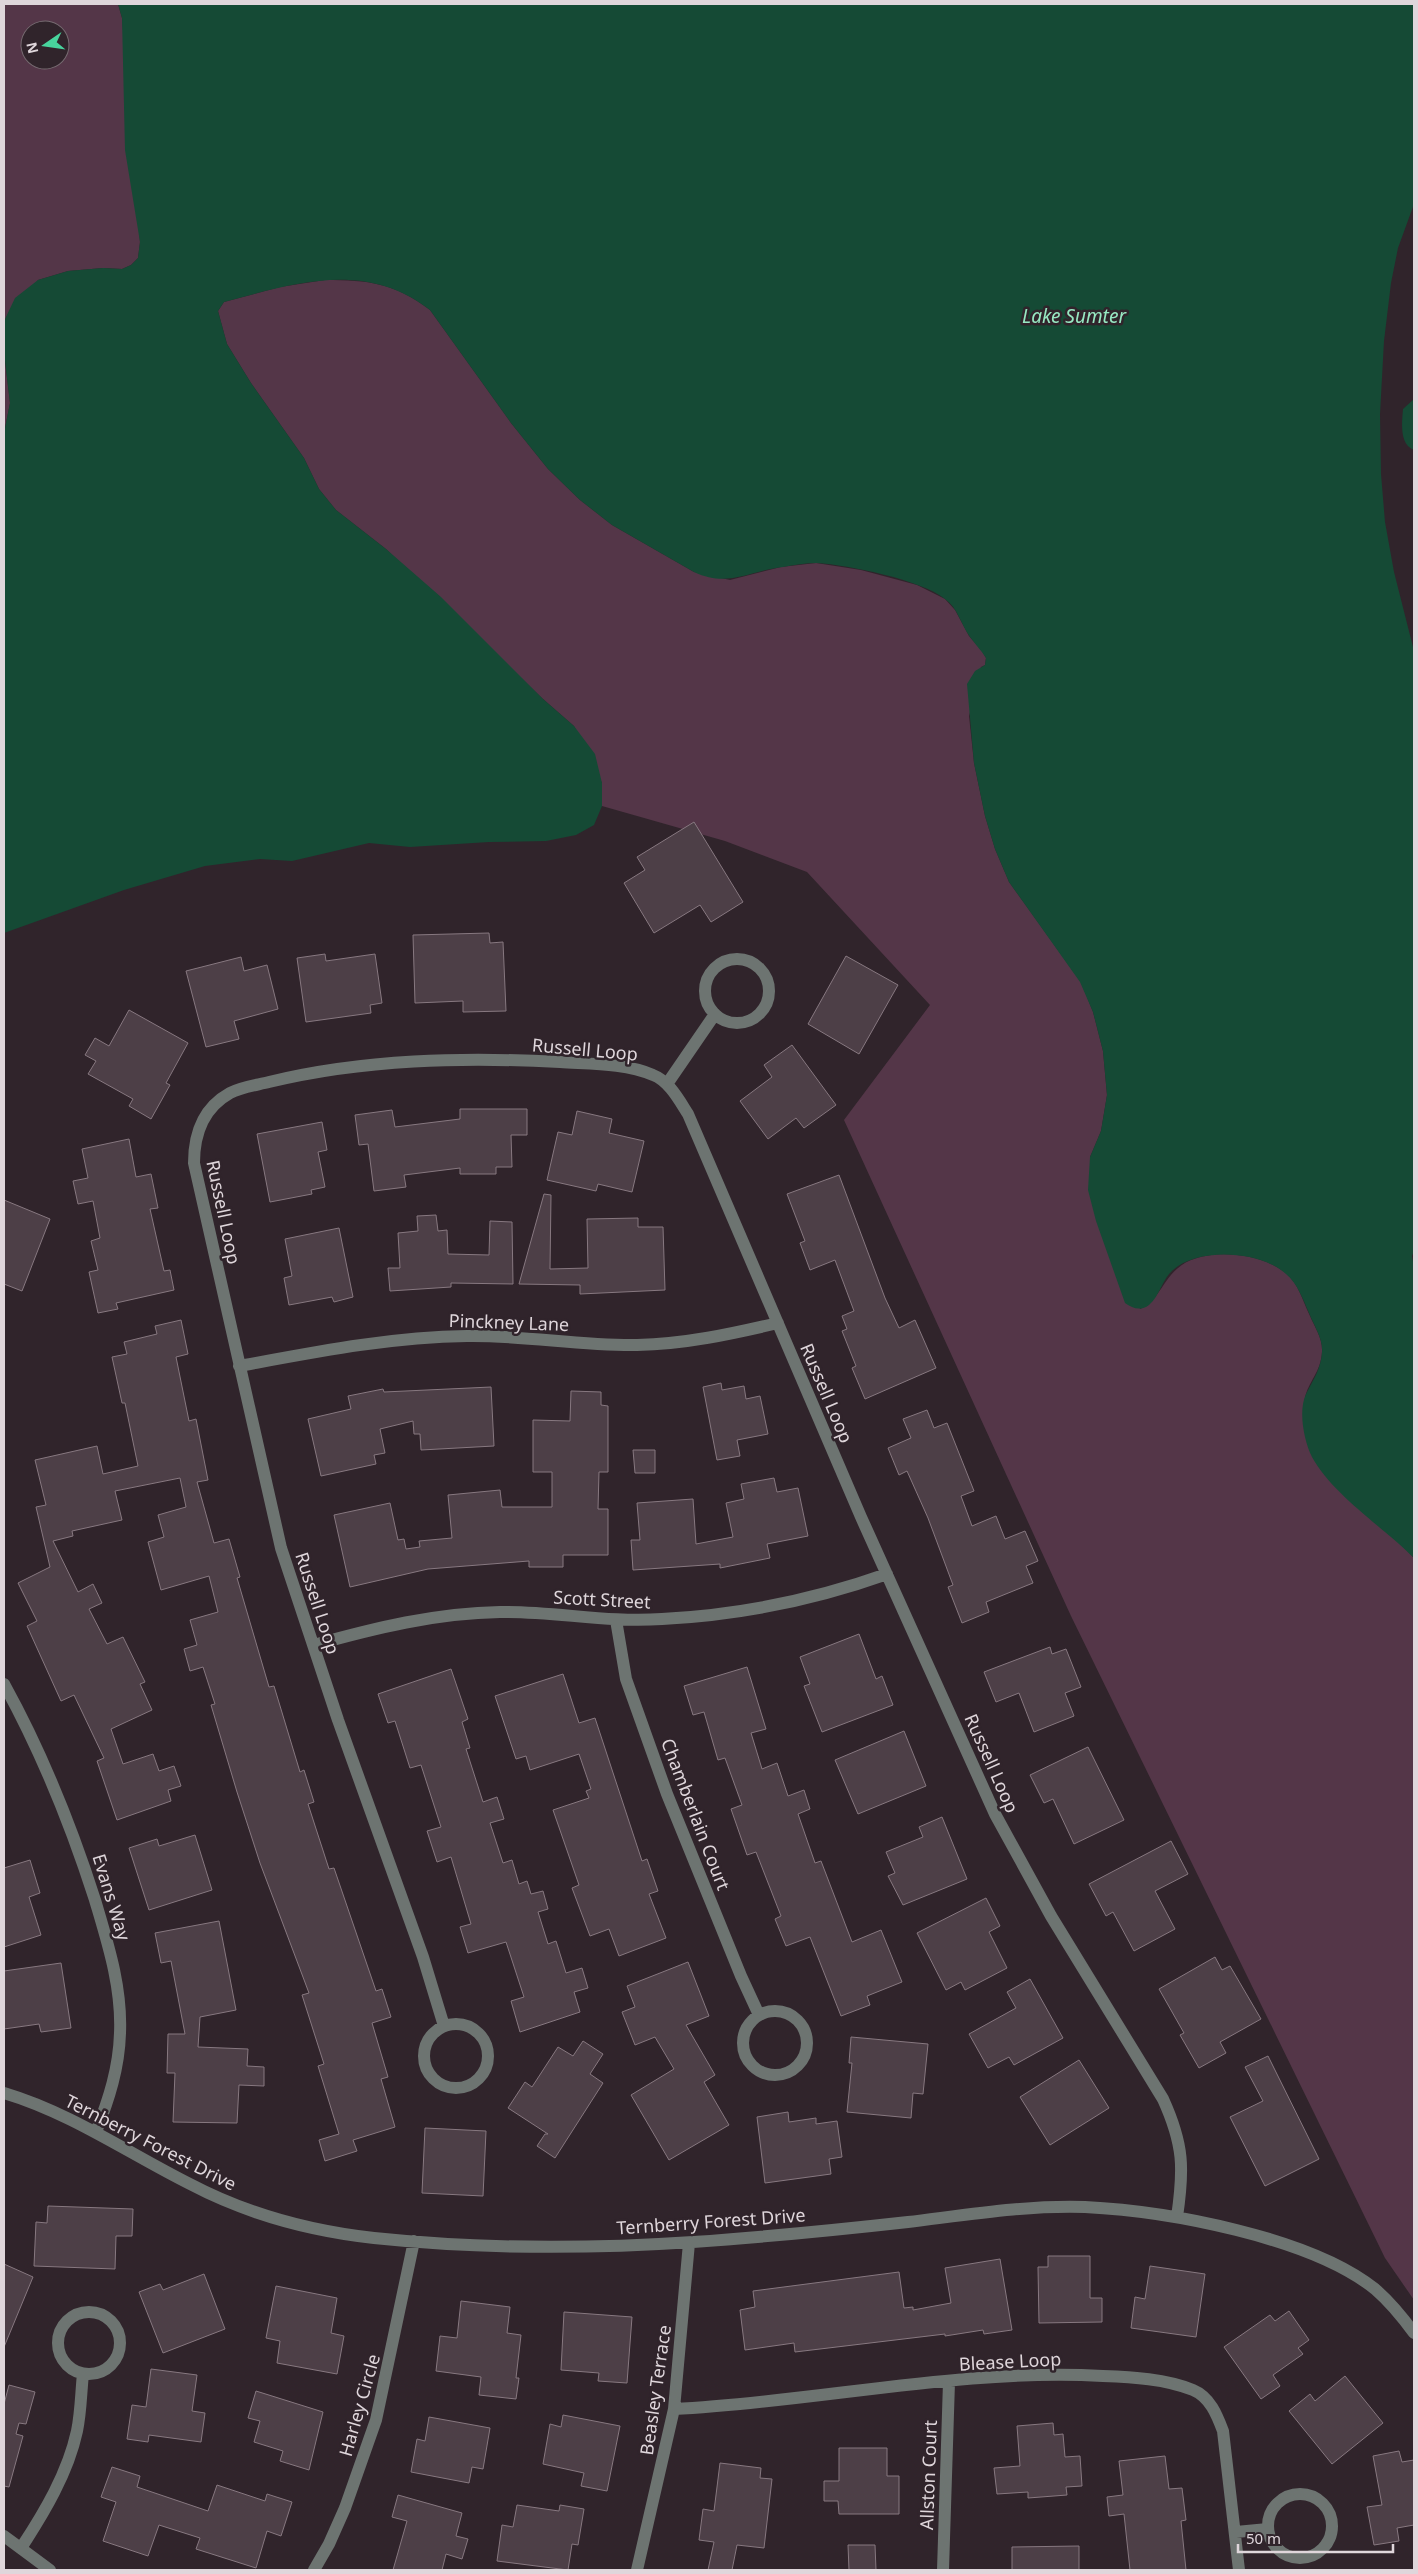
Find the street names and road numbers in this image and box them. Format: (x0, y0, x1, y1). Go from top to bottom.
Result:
street label: Russell Loop (531, 1032, 639, 1066)
street label: Russell Loop (201, 1158, 247, 1266)
street label: Pinckney Lane (448, 1308, 570, 1336)
street label: Russell Loop (795, 1340, 859, 1446)
street label: Russell Loop (290, 1549, 346, 1657)
street label: Scott Street (553, 1584, 652, 1614)
street label: Russell Loop (959, 1710, 1025, 1816)
street label: Chamberlain Court (656, 1735, 736, 1894)
street label: Evans Way (87, 1851, 137, 1944)
street label: Ternberry Forest Drive (61, 2088, 241, 2196)
street label: Ternberry Forest Drive (616, 2202, 806, 2240)
street label: Beasley Terrace (634, 2323, 676, 2457)
street label: Blease Loop (958, 2346, 1062, 2376)
street label: Harley Circle (333, 2351, 385, 2459)
street label: Allston Court (914, 2419, 942, 2530)

